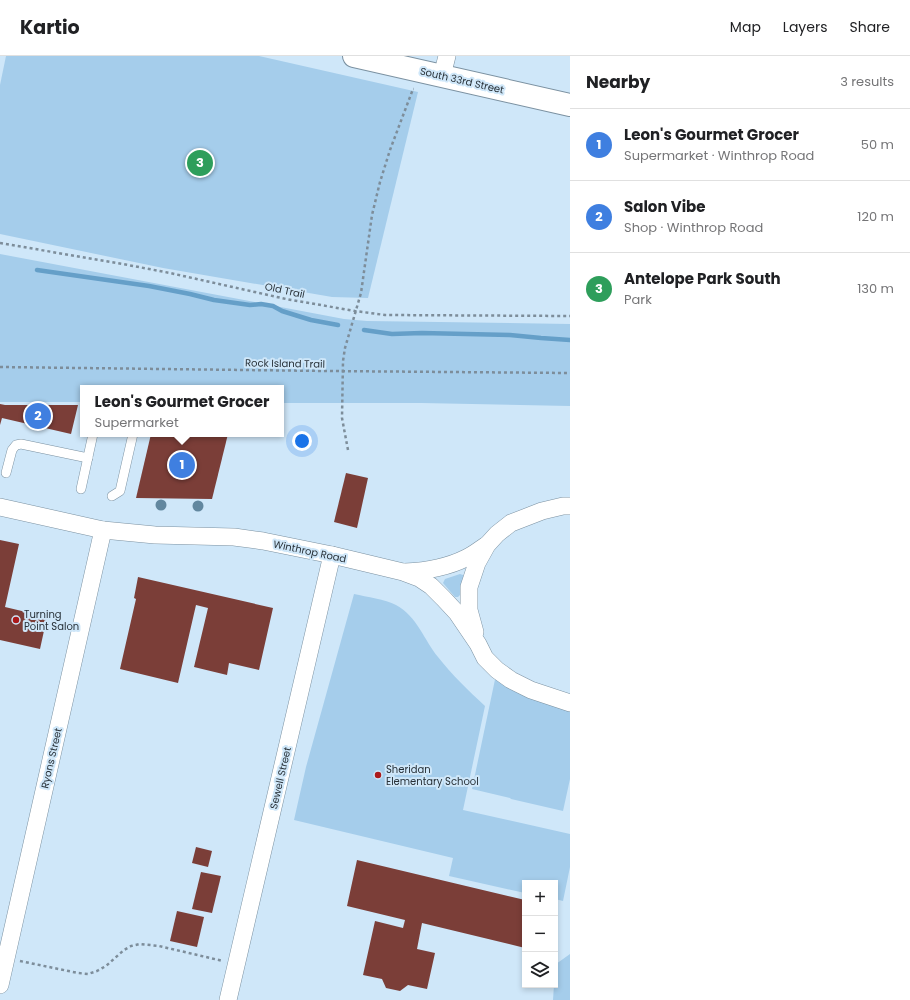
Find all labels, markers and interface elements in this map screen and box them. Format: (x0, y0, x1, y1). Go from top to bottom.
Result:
text: Kartio (20, 14, 80, 41)
text: Map (730, 17, 761, 37)
text: Layers (783, 17, 827, 37)
text: Share (849, 17, 890, 37)
street label: South 33rd Street (418, 64, 506, 98)
text: Nearby (586, 70, 650, 94)
text: 3 results (840, 72, 894, 91)
text: Leon's Gourmet Grocer (624, 124, 799, 145)
text: 1 (597, 135, 601, 154)
text: 50 m (861, 135, 894, 154)
text: Supermarket · Winthrop Road (624, 146, 814, 165)
pin: 3 (187, 148, 213, 178)
text: Salon Vibe (624, 196, 705, 217)
text: 2 (595, 207, 603, 226)
text: 120 m (857, 207, 894, 226)
text: Shop · Winthrop Road (624, 218, 763, 237)
text: Antelope Park South (624, 268, 781, 289)
street label: Old Trail (263, 279, 306, 302)
text: 3 (595, 279, 603, 298)
text: 130 m (857, 279, 894, 298)
text: Park (624, 290, 652, 309)
street label: Rock Island Trail (245, 355, 325, 372)
popup (80, 385, 284, 437)
text: Leon's Gourmet Grocer (95, 391, 269, 412)
pin: 2 (25, 401, 51, 431)
text: Supermarket (95, 413, 179, 432)
your location (292, 431, 312, 451)
pin: 1 (169, 450, 195, 480)
street label: Winthrop Road (272, 536, 348, 567)
place label: Turning Point Salon (24, 607, 79, 634)
marker: Turning Point Salon (11, 615, 21, 625)
street label: Ryons Street (37, 726, 66, 790)
street label: Sewell Street (266, 745, 295, 811)
place label: Sheridan Elementary School (386, 762, 479, 789)
marker: Sheridan Elementary School (373, 770, 383, 780)
map controls (522, 880, 558, 988)
button: + (522, 880, 558, 916)
button: − (522, 916, 558, 952)
button: layers (522, 952, 558, 988)

